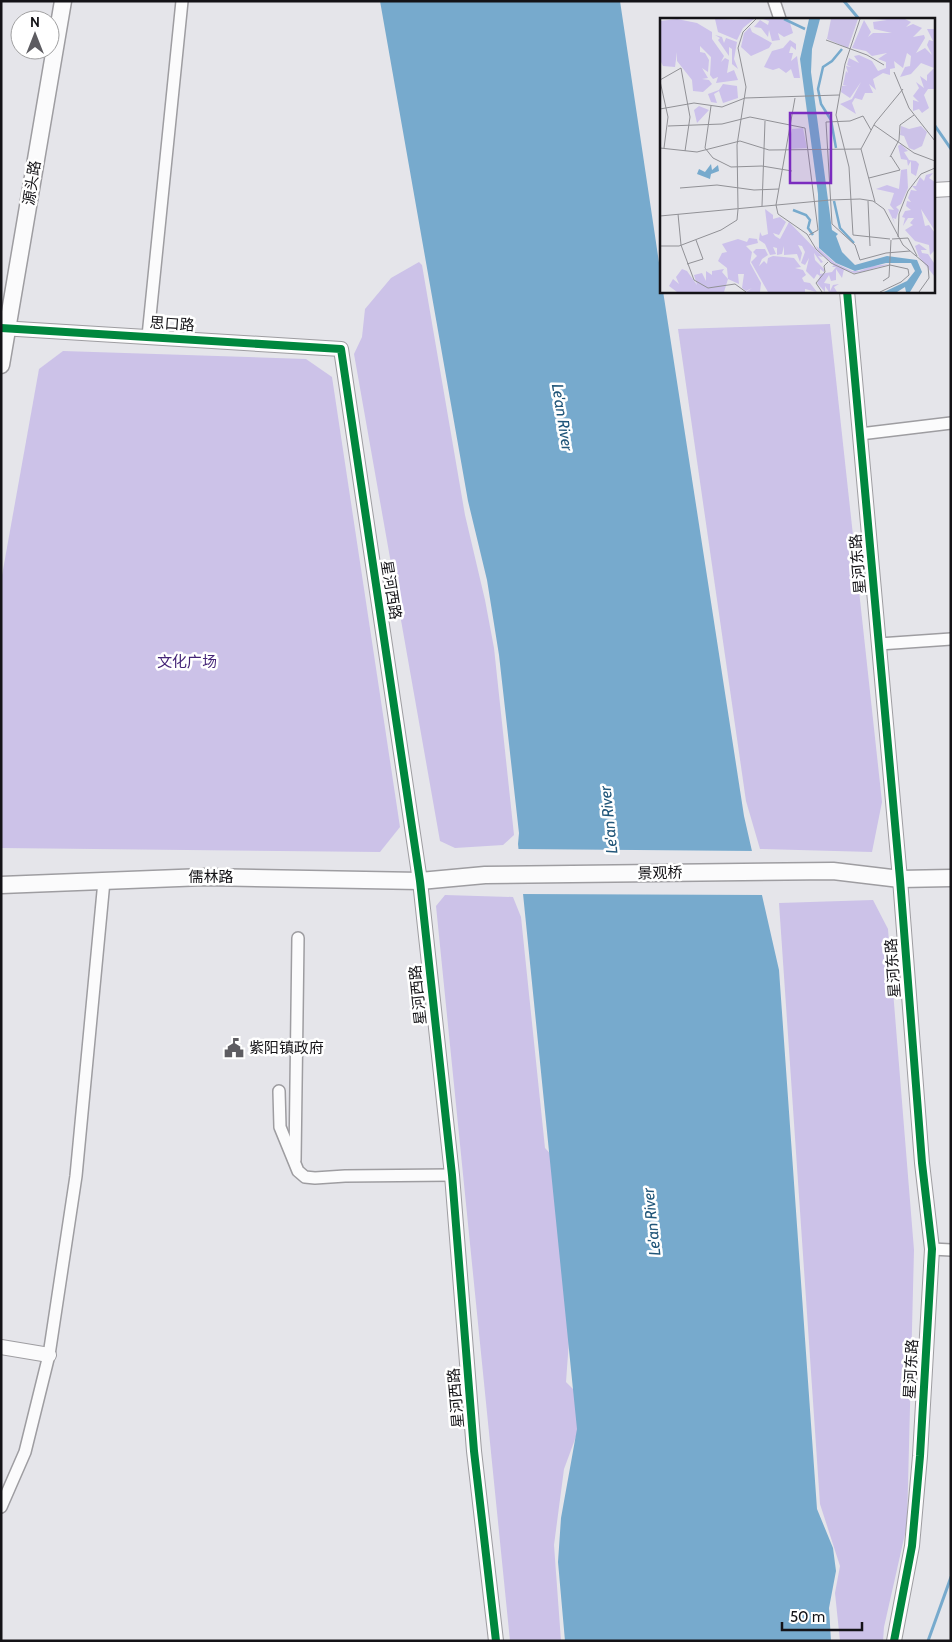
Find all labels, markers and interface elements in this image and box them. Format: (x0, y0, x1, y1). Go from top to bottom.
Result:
north arrow (10, 10, 60, 60)
text: N (30, 13, 40, 31)
inset map (660, 18, 934, 292)
street label: 源头路 (20, 159, 44, 207)
street label: 思口路 (149, 313, 195, 335)
water label: Le'an River (548, 382, 577, 453)
street label: 星河东路 (846, 533, 870, 595)
street label: 星河西路 (377, 559, 405, 621)
park label: 文化广场 (157, 653, 217, 671)
water label: Le'an River (595, 784, 621, 855)
street label: 景观桥 (637, 864, 683, 882)
street label: 儒林路 (188, 868, 234, 886)
street label: 星河东路 (882, 937, 904, 999)
street label: 星河西路 (406, 964, 430, 1026)
public building icon: 紫阳镇政府 (223, 1037, 245, 1059)
place label: 紫阳镇政府 (249, 1039, 324, 1057)
water label: Le'an River (638, 1186, 664, 1257)
street label: 星河东路 (900, 1339, 922, 1399)
street label: 星河西路 (444, 1367, 468, 1429)
scale bar (782, 1600, 862, 1632)
text: 50 m (790, 1608, 825, 1626)

